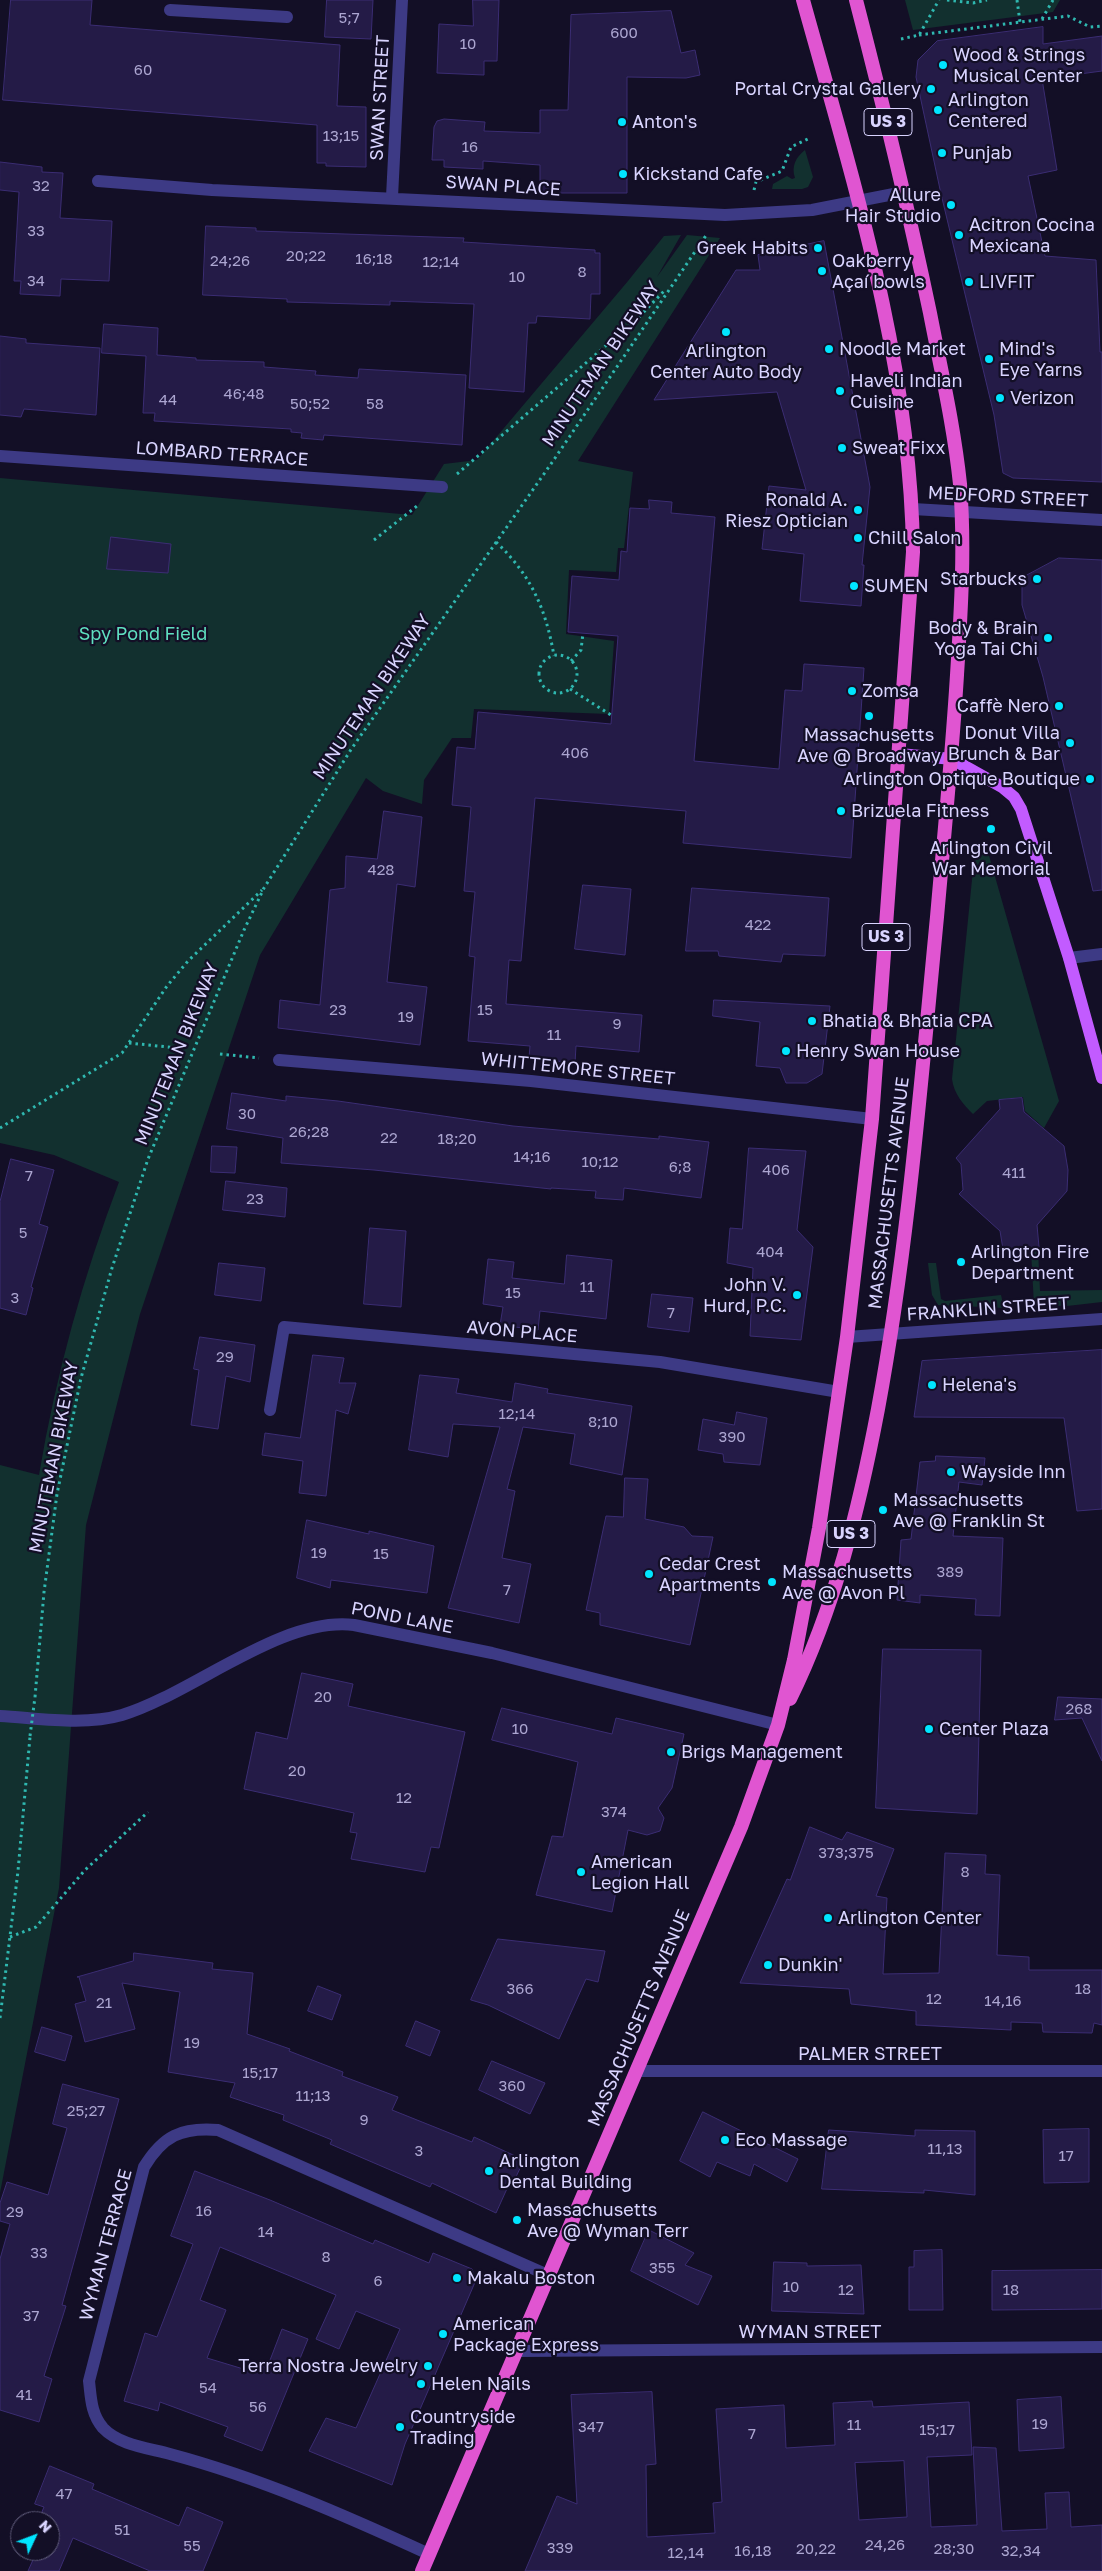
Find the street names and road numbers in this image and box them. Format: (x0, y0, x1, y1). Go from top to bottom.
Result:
street label: SWAN STREET (366, 35, 394, 161)
road number: US 3 (864, 108, 912, 136)
street label: SWAN PLACE (445, 171, 561, 201)
street label: MINUTEMAN BIKEWAY (538, 277, 664, 451)
street label: LOMBARD TERRACE (135, 437, 309, 471)
street label: MEDFORD STREET (927, 482, 1089, 512)
street label: MINUTEMAN BIKEWAY (309, 610, 435, 784)
road number: US 3 (862, 924, 910, 950)
street label: MINUTEMAN BIKEWAY (130, 960, 224, 1148)
street label: WHITTEMORE STREET (480, 1048, 676, 1090)
street label: MASSACHUSETTS AVENUE (864, 1076, 914, 1310)
street label: FRANKLIN STREET (906, 1293, 1070, 1325)
street label: AVON PLACE (466, 1316, 578, 1348)
street label: MINUTEMAN BIKEWAY (25, 1359, 83, 1555)
road number: US 3 (827, 1520, 875, 1548)
street label: POND LANE (349, 1598, 455, 1638)
street label: MASSACHUSETTS AVENUE (583, 1906, 695, 2130)
street label: PALMER STREET (798, 2043, 942, 2065)
street label: WYMAN TERRACE (75, 2167, 137, 2323)
street label: WYMAN STREET (739, 2321, 881, 2343)

